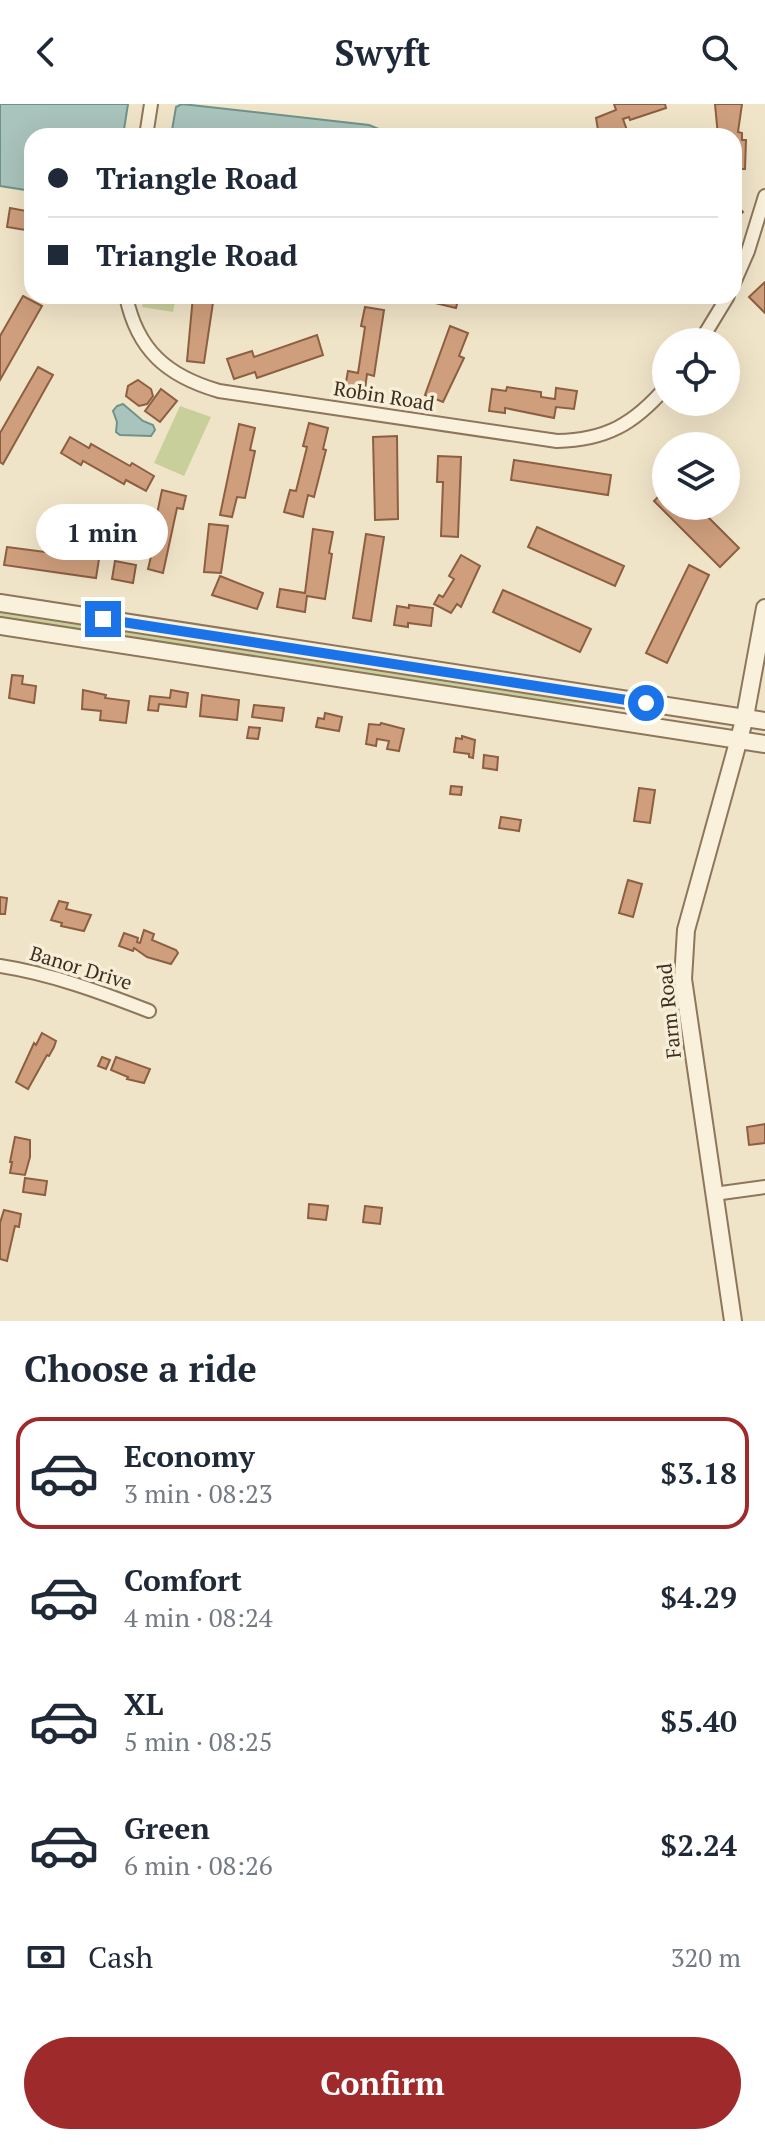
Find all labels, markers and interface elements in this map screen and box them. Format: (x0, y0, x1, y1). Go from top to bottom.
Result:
text: Swyft (335, 29, 430, 76)
icon: back (24, 30, 68, 74)
icon: search (697, 30, 741, 74)
text: Triangle Road (96, 158, 298, 198)
text: Triangle Road (96, 235, 298, 275)
map controls (652, 328, 740, 520)
button: locate (652, 328, 740, 416)
street label: Robin Road (332, 374, 436, 417)
button: layers (652, 432, 740, 520)
callout: 1 min (37, 503, 169, 559)
text: 1 min (66, 515, 138, 549)
route end (85, 601, 121, 637)
route start (628, 685, 664, 721)
street label: Banor Drive (27, 939, 136, 996)
street label: Farm Road (650, 962, 687, 1060)
text: Choose a ride (24, 1345, 257, 1392)
text: Economy (124, 1436, 255, 1476)
icon: car (28, 1437, 100, 1509)
text: $3.18 (660, 1453, 737, 1493)
text: 3 min · 08:23 (124, 1476, 273, 1510)
text: Comfort (124, 1560, 242, 1600)
icon: car (28, 1561, 100, 1633)
text: $4.29 (660, 1577, 737, 1617)
text: 4 min · 08:24 (124, 1600, 273, 1634)
text: XL (124, 1684, 163, 1724)
icon: car (28, 1685, 100, 1757)
text: $5.40 (660, 1701, 737, 1741)
text: 5 min · 08:25 (124, 1724, 273, 1758)
text: Green (124, 1808, 210, 1848)
icon: car (28, 1809, 100, 1881)
text: $2.24 (660, 1825, 737, 1865)
text: 6 min · 08:26 (124, 1848, 273, 1882)
icon: cash (24, 1935, 68, 1979)
text: Cash (88, 1937, 153, 1977)
text: 320 m (671, 1940, 741, 1974)
button: Confirm (24, 2037, 741, 2129)

